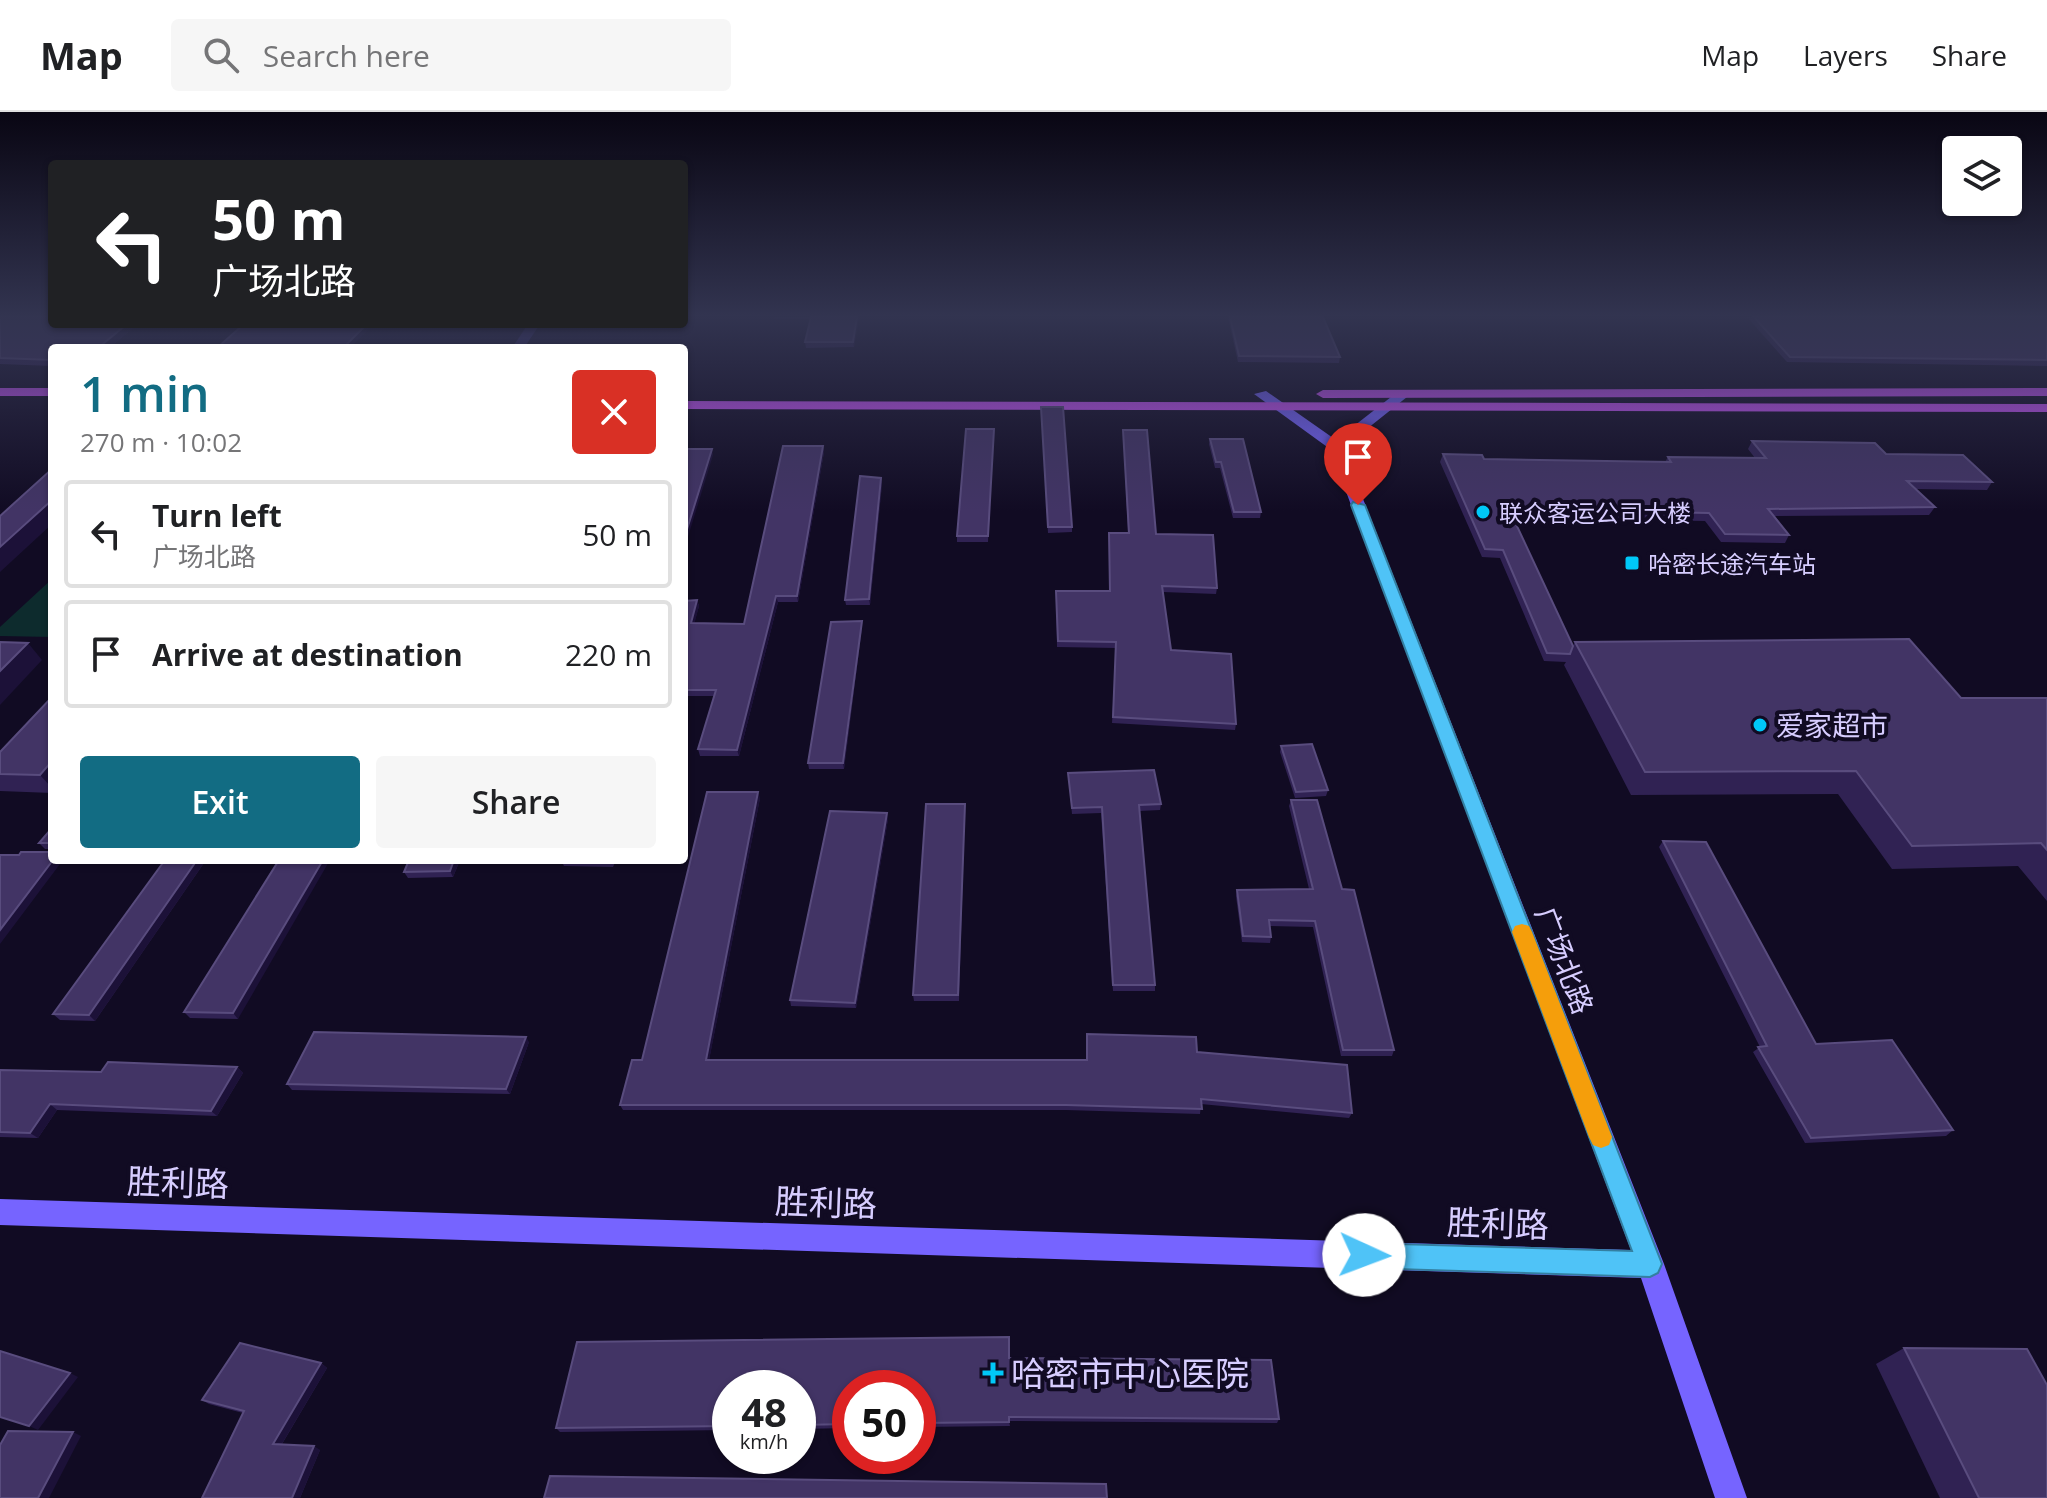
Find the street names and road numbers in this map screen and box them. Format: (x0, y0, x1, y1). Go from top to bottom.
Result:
street label: 广场北路 (1527, 901, 1603, 1019)
street label: 胜利路 (126, 1157, 230, 1207)
street label: 胜利路 (774, 1177, 878, 1227)
street label: 胜利路 (1446, 1198, 1550, 1248)

